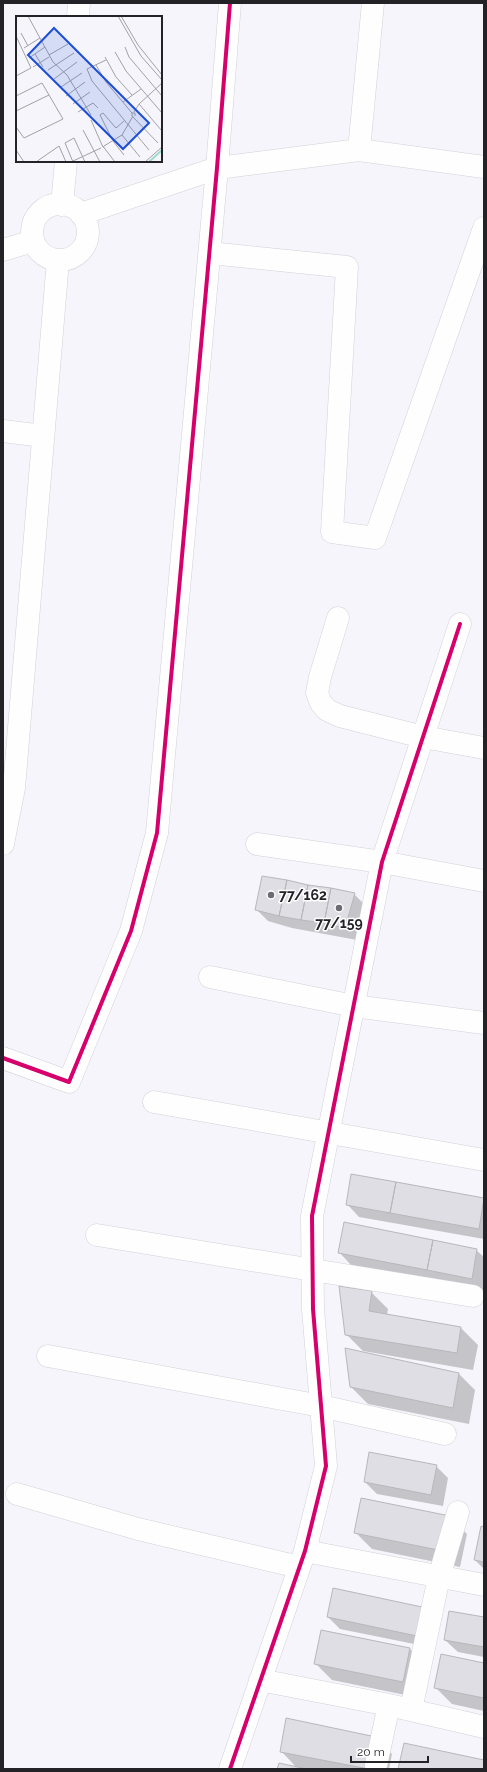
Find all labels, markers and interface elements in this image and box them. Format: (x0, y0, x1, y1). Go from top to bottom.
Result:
inset map (16, 16, 162, 162)
place label: 77/162 (279, 887, 327, 903)
marker: 77/162 (266, 890, 276, 900)
marker: 77/159 (334, 903, 344, 913)
place label: 77/159 (315, 915, 363, 931)
scale bar (351, 1738, 428, 1764)
text: 20 m (357, 1745, 385, 1759)

